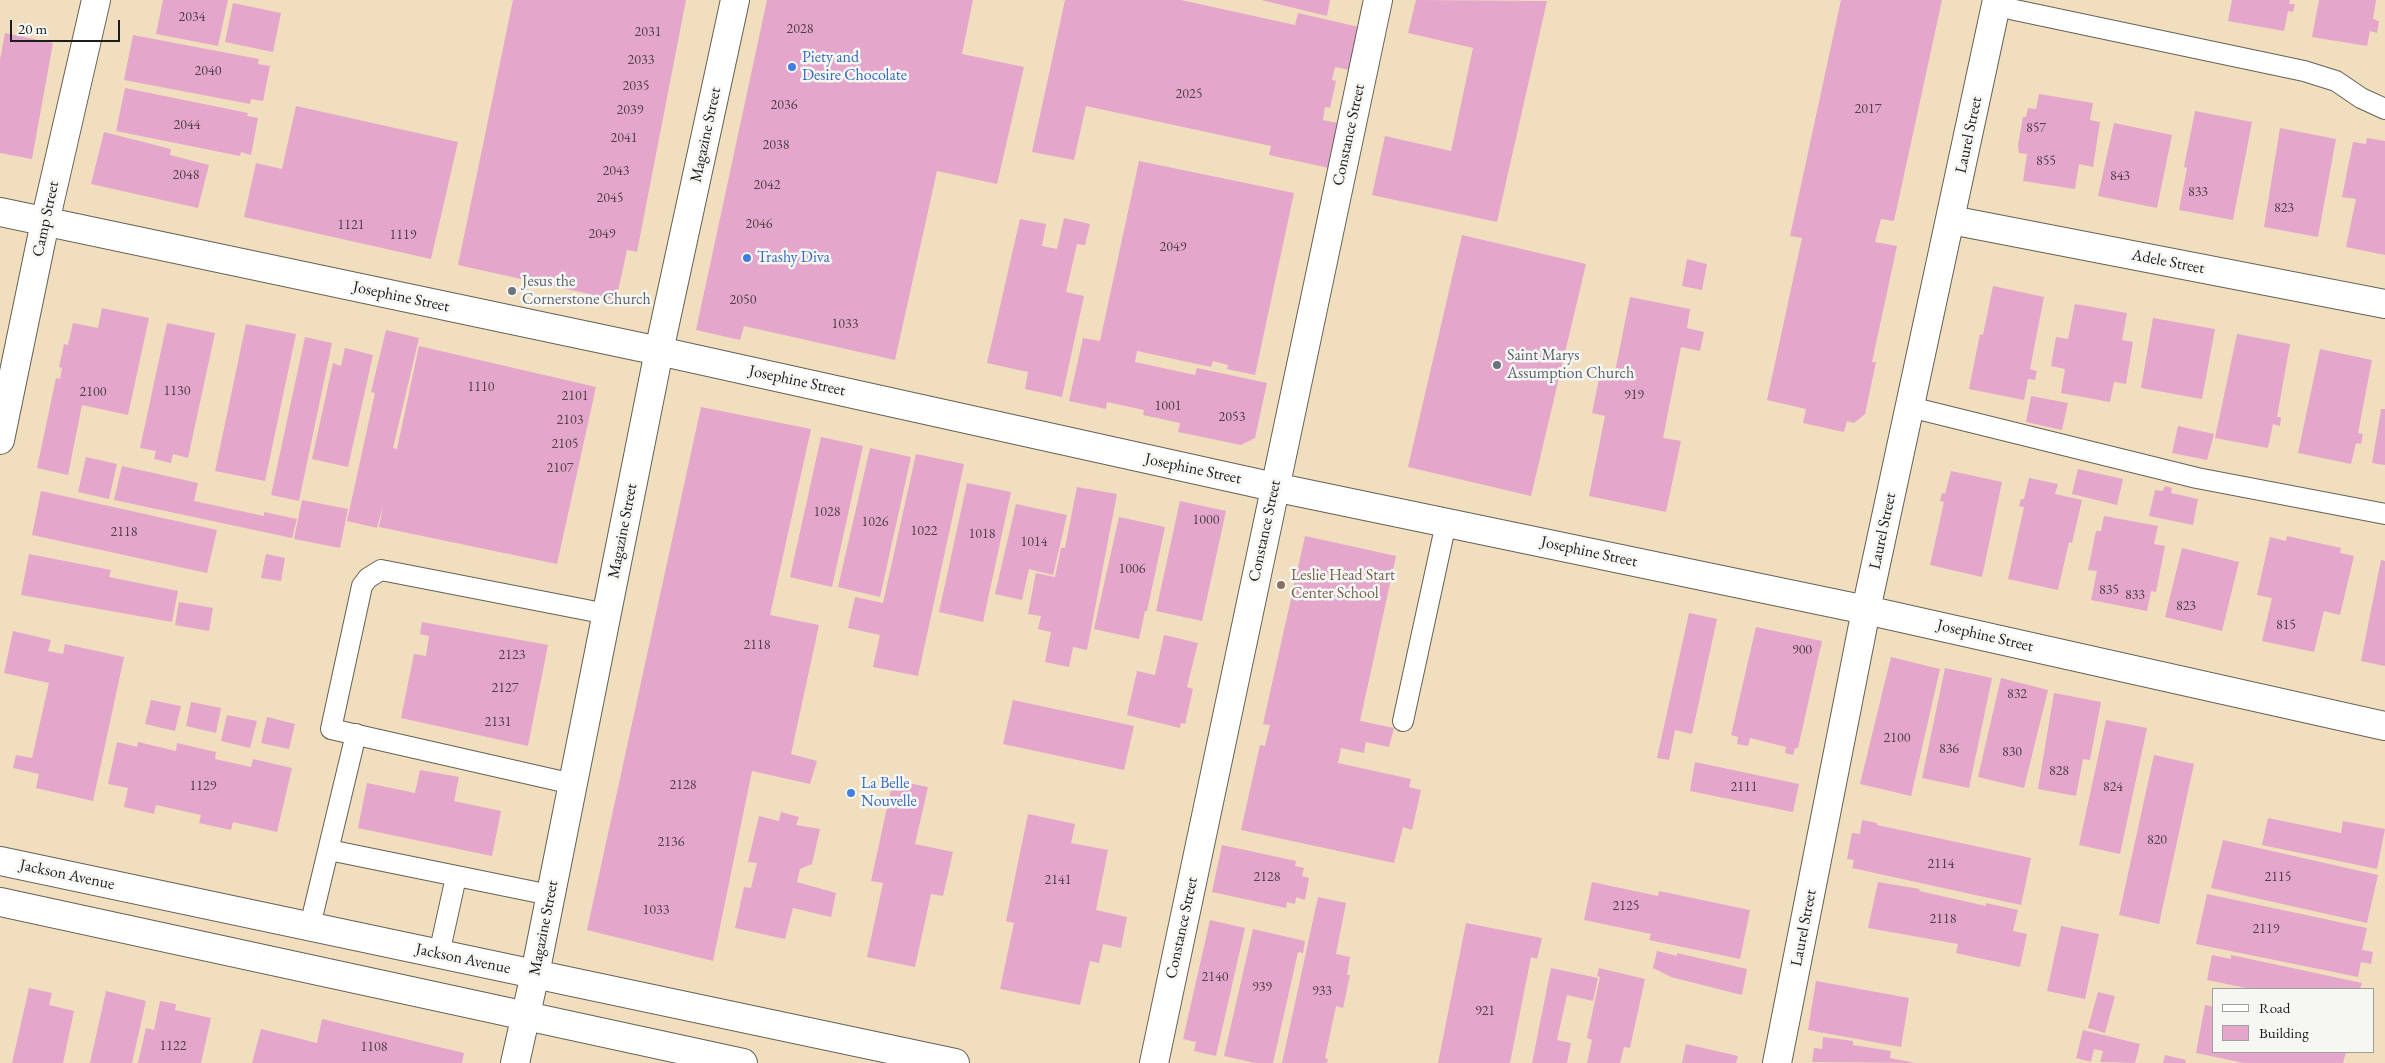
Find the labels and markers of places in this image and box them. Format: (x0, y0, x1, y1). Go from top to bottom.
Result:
place label: Piety and Desire Chocolate (802, 48, 907, 86)
marker: Piety and Desire Chocolate (786, 61, 798, 73)
place label: Trashy Diva (757, 248, 830, 268)
marker: Trashy Diva (741, 252, 753, 264)
place label: Jesus the Cornerstone Church (522, 272, 651, 310)
marker: Jesus the Cornerstone Church (506, 285, 518, 297)
place label: Saint Marys Assumption Church (1507, 346, 1634, 384)
marker: Saint Marys Assumption Church (1491, 359, 1503, 371)
place label: Leslie Head Start Center School (1291, 566, 1395, 604)
marker: Leslie Head Start Center School (1275, 579, 1287, 591)
place label: La Belle Nouvelle (861, 774, 917, 812)
marker: La Belle Nouvelle (845, 787, 857, 799)

